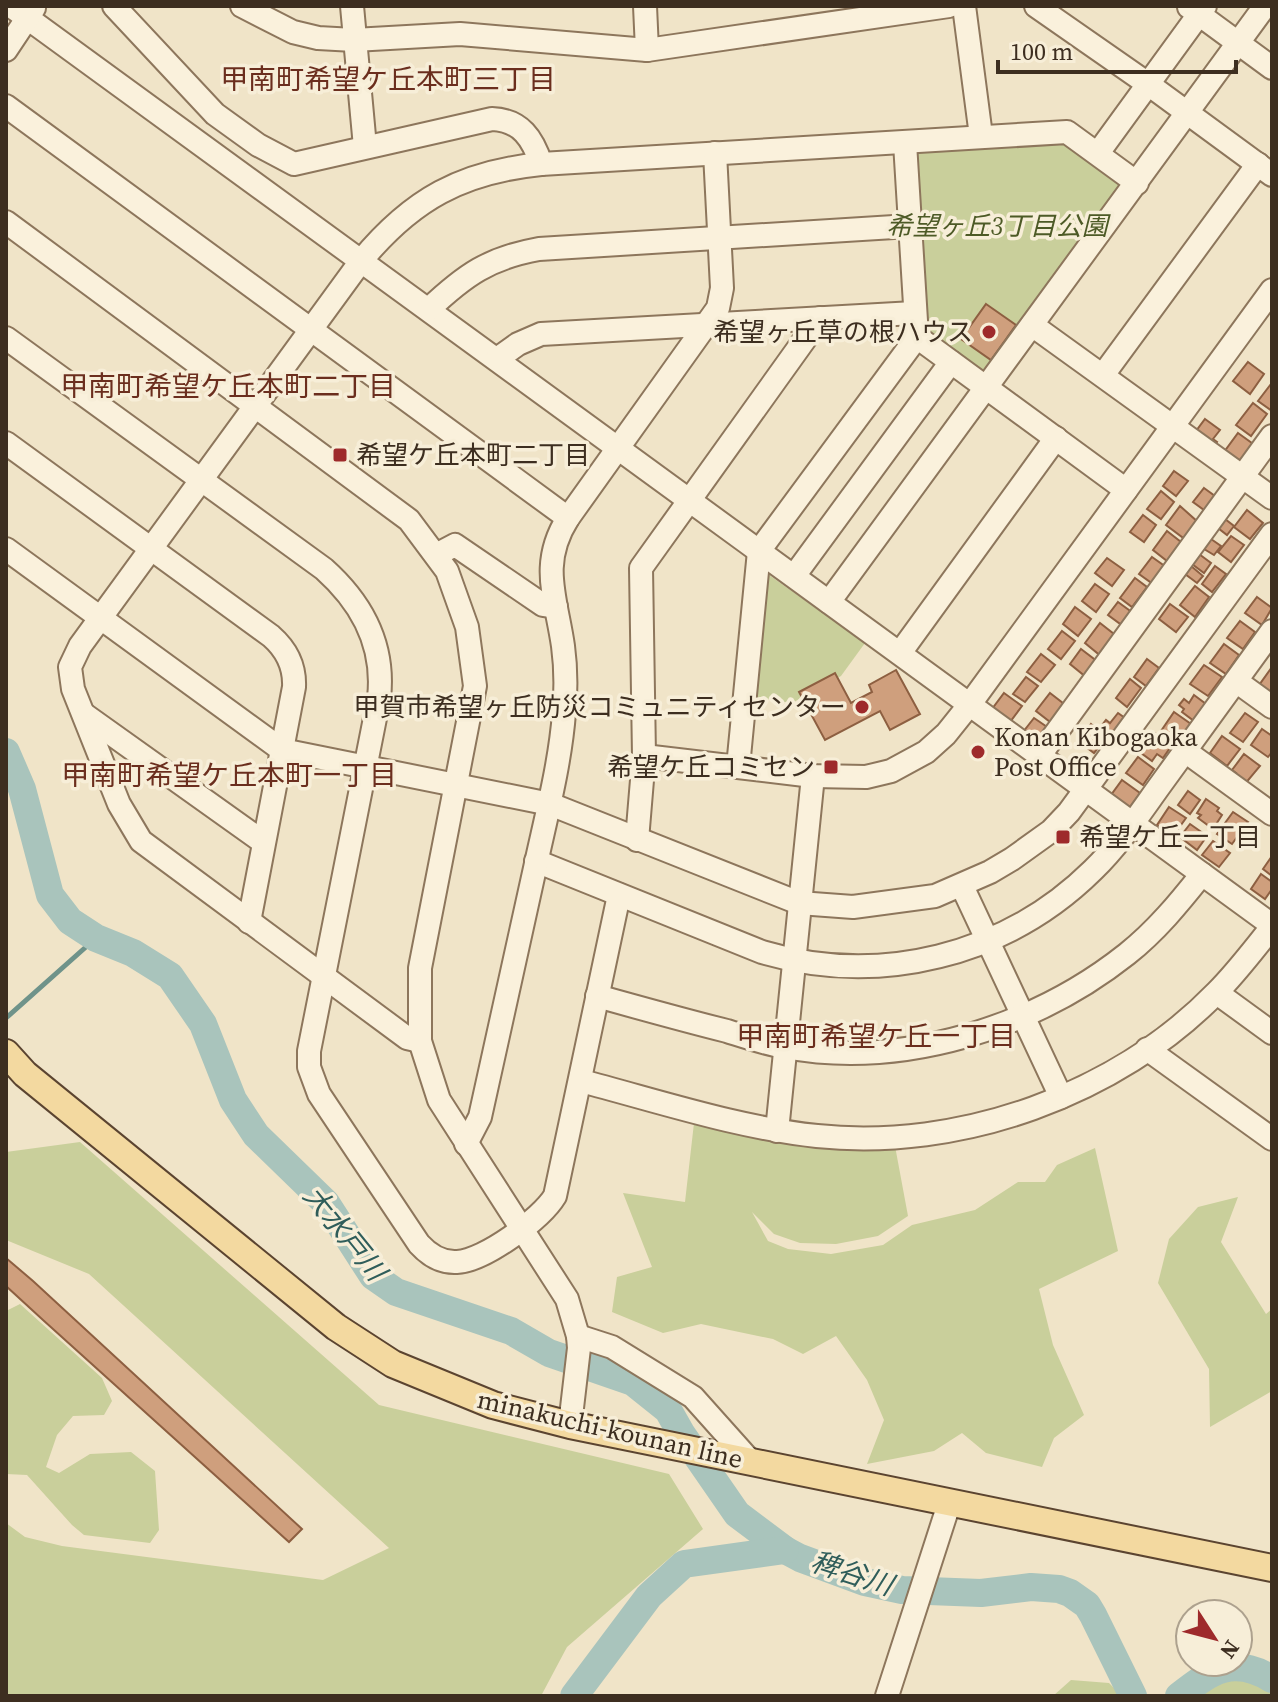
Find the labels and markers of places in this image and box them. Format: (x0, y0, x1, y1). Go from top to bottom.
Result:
place label: 希望ヶ丘草の根ハウス (713, 314, 973, 350)
marker: 希望ヶ丘草の根ハウス (980, 323, 998, 341)
place label: 希望ケ丘本町二丁目 (356, 437, 590, 473)
marker: 希望ケ丘本町二丁目 (331, 446, 349, 464)
place label: 甲賀市希望ヶ丘防災コミュニティセンター (354, 689, 846, 725)
marker: 甲賀市希望ヶ丘防災コミュニティセンター (853, 698, 871, 716)
place label: Konan Kibogaoka Post Office (994, 719, 1199, 785)
marker: Konan Kibogaoka Post Office (969, 743, 987, 761)
place label: 希望ケ丘コミセン (607, 749, 815, 785)
marker: 希望ケ丘コミセン (822, 758, 840, 776)
place label: 希望ケ丘一丁目 (1079, 819, 1261, 855)
marker: 希望ケ丘一丁目 (1054, 828, 1072, 846)

